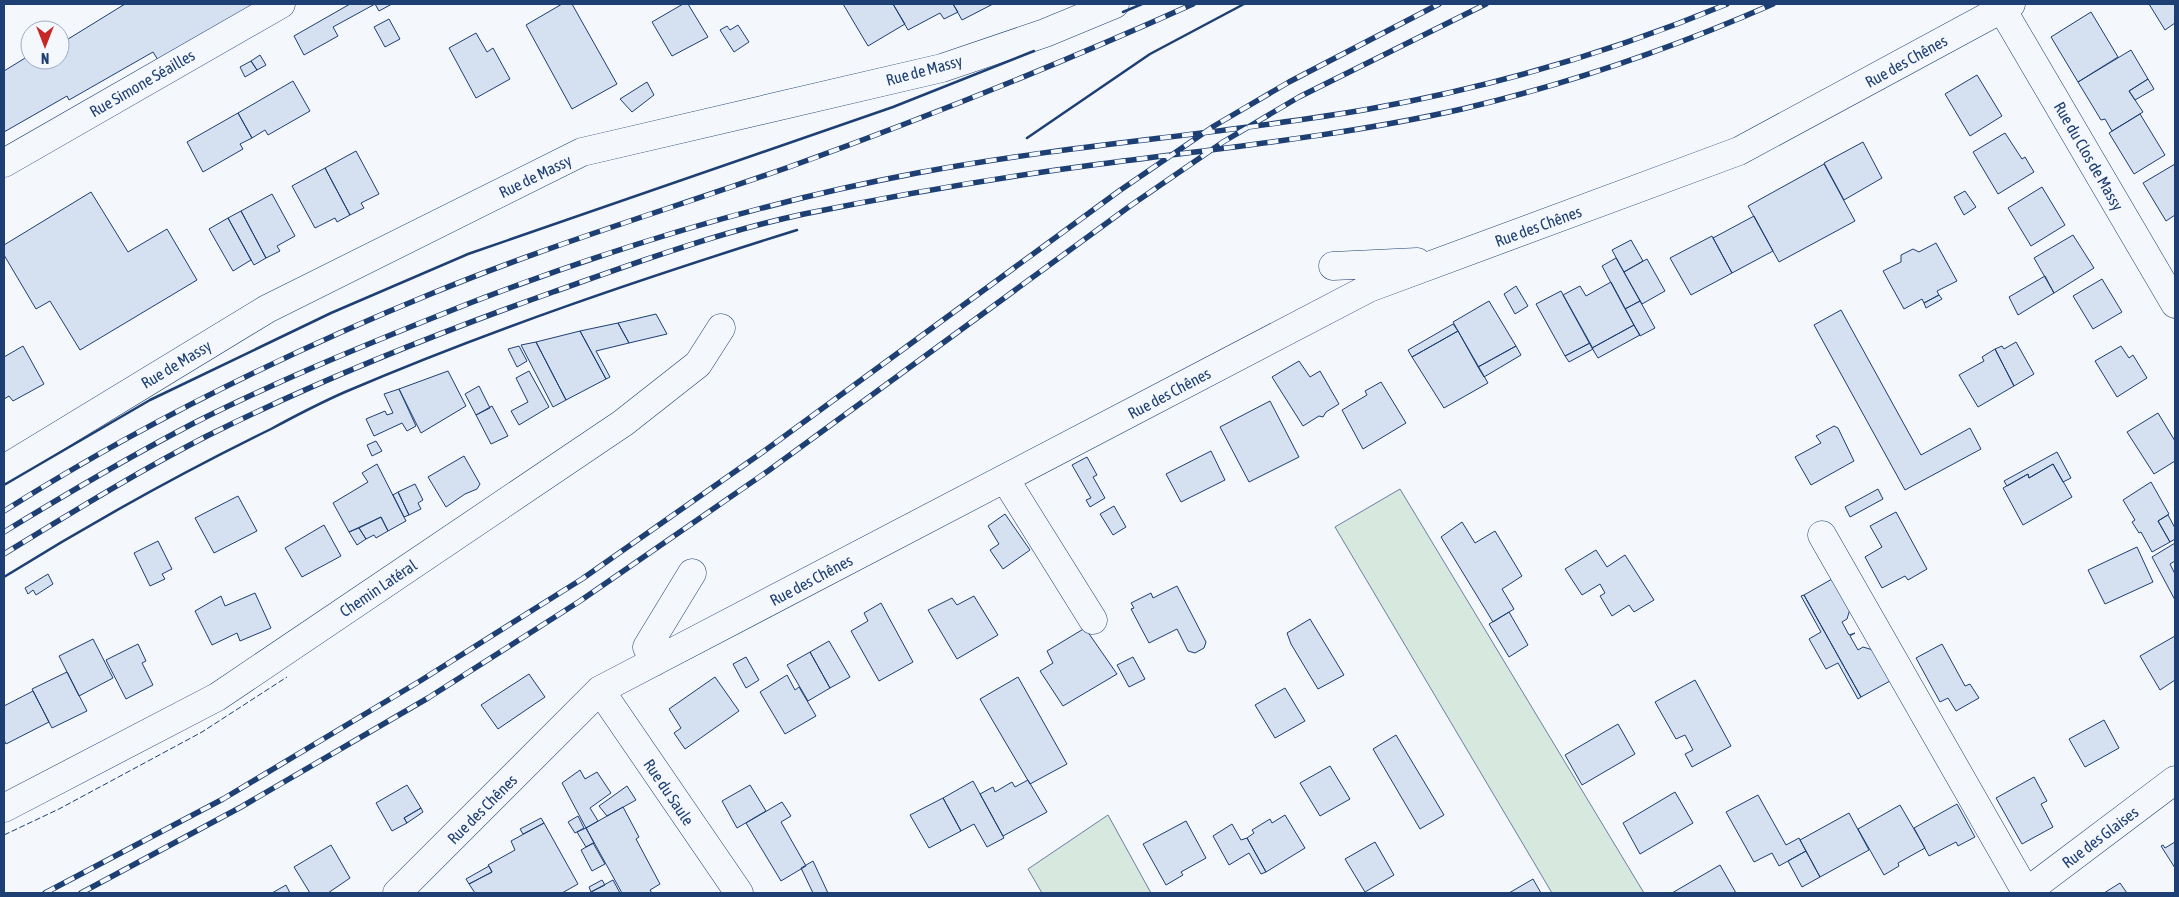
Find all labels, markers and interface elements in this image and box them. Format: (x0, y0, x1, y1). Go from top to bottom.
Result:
north arrow (20, 20, 70, 70)
street label: Rue des Chênes (1862, 31, 1950, 91)
street label: Rue Simone Séailles (86, 45, 198, 120)
text: N (41, 50, 49, 66)
street label: Rue de Massy (884, 51, 965, 90)
street label: Rue du Clos de Massy (2050, 98, 2128, 214)
street label: Rue de Massy (496, 151, 575, 202)
street label: Rue des Chênes (1492, 202, 1584, 250)
street label: Rue de Massy (138, 336, 215, 393)
street label: Rue des Chênes (1125, 364, 1214, 422)
street label: Rue des Chênes (767, 551, 856, 609)
street label: Chemin Latéral (336, 555, 420, 620)
street label: Rue du Saule (640, 755, 698, 829)
street label: Rue des Chênes (444, 770, 521, 847)
street label: Rue des Glaises (2059, 802, 2142, 871)

